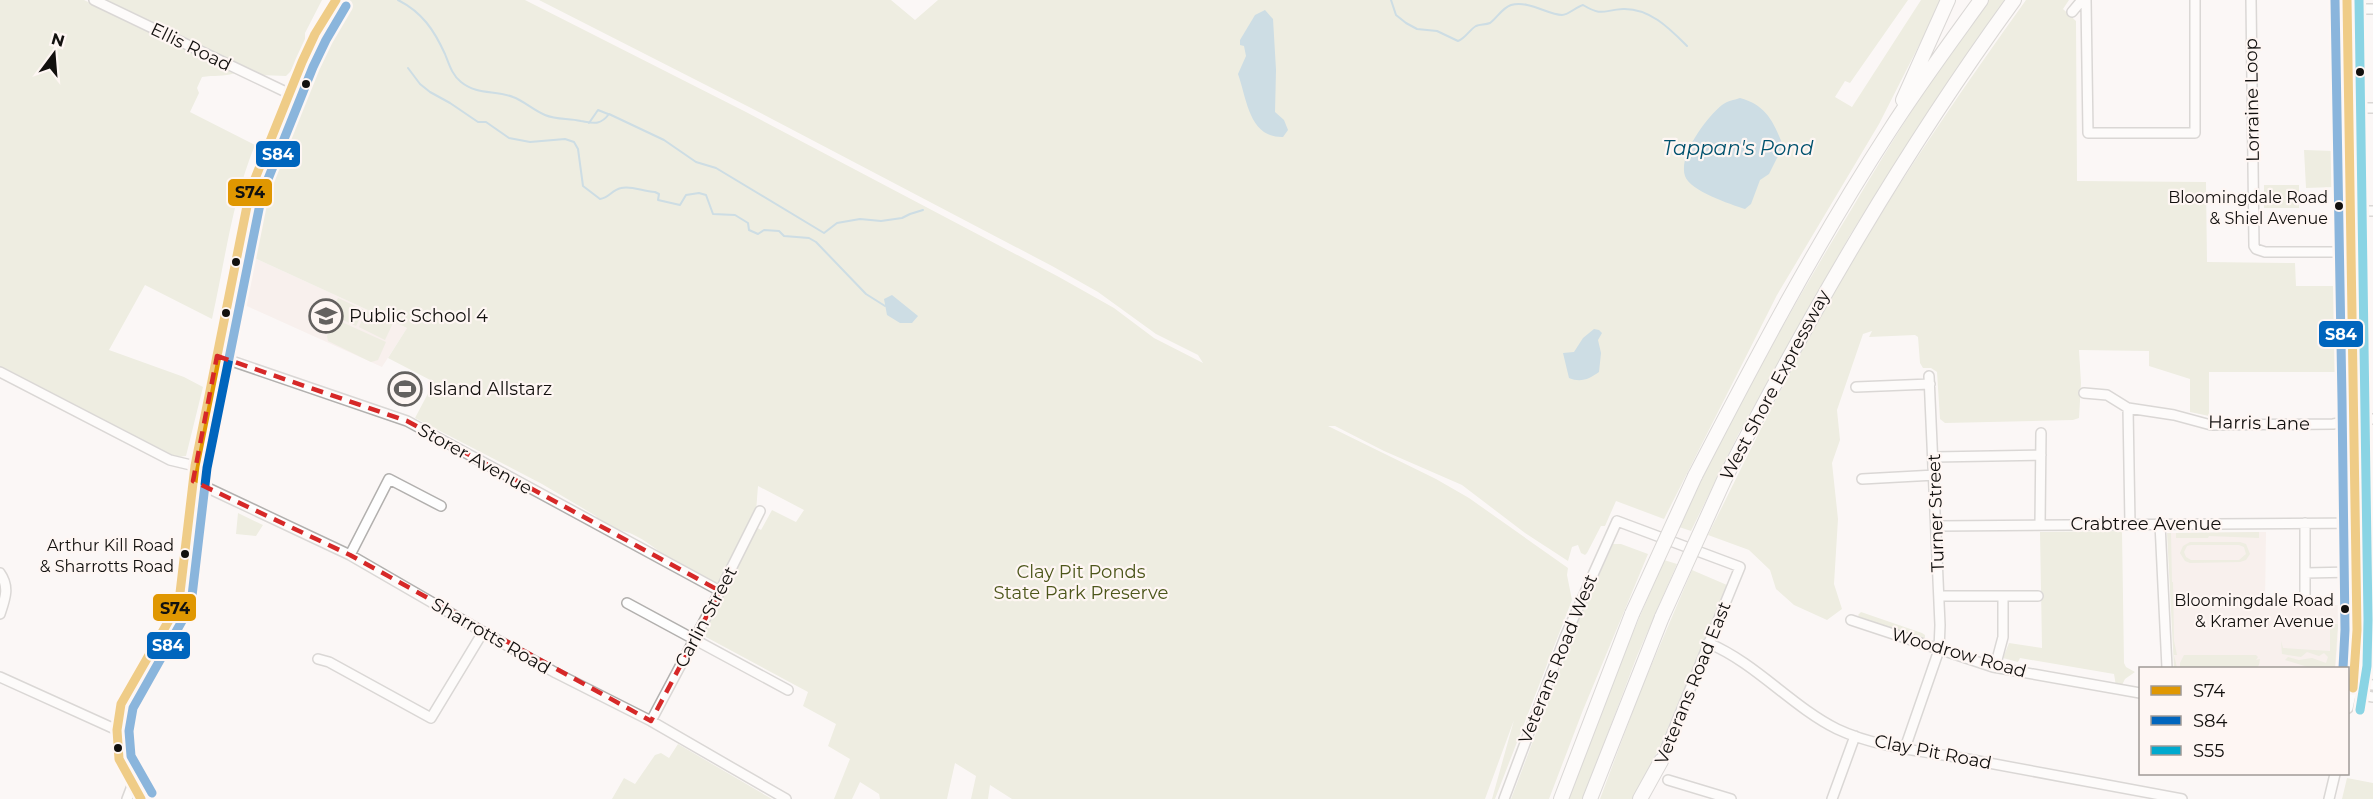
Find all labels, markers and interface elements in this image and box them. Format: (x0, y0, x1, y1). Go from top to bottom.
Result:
street label: Ellis Road (147, 18, 235, 76)
north arrow (24, 24, 84, 84)
text: N (49, 29, 67, 51)
street label: Lorraine Loop (2240, 38, 2264, 162)
unlabelled marker (2354, 66, 2366, 78)
unlabelled marker (300, 78, 312, 90)
water label: Tappan's Pond (1663, 136, 1814, 160)
line badge: S84 (255, 140, 301, 168)
text: S84 (262, 145, 294, 164)
line badge: S74 (227, 178, 273, 207)
text: S74 (235, 183, 265, 202)
place label: Bloomingdale Road & Shiel Avenue (2168, 188, 2328, 228)
marker: Bloomingdale Road & Shiel Avenue (2333, 200, 2345, 212)
unlabelled marker (230, 256, 242, 268)
street label: West Shore Expressway (1715, 286, 1835, 484)
school or university icon: Public School 4 (308, 298, 344, 334)
place label: Public School 4 (349, 305, 488, 327)
unlabelled marker (220, 307, 232, 319)
line badge: S84 (2318, 320, 2364, 348)
text: S84 (2325, 325, 2357, 344)
sports icon: Island Allstarz (387, 371, 423, 407)
place label: Island Allstarz (428, 378, 552, 400)
street label: Harris Lane (2208, 411, 2310, 435)
street label: Storer Avenue (414, 419, 536, 499)
street label: Turner Street (1923, 453, 1949, 573)
street label: Crabtree Avenue (2071, 513, 2222, 535)
place label: Arthur Kill Road & Sharrotts Road (40, 536, 174, 576)
marker: Arthur Kill Road & Sharrotts Road (179, 548, 191, 560)
park label: Clay Pit Ponds State Park Preserve (994, 561, 1169, 604)
street label: Carlin Street (670, 563, 742, 671)
street label: Veterans Road West (1514, 571, 1602, 747)
place label: Bloomingdale Road & Kramer Avenue (2174, 591, 2334, 631)
line badge: S74 (152, 593, 197, 622)
street label: Sharrotts Road (427, 593, 555, 679)
street label: Veterans Road East (1650, 598, 1736, 768)
text: S74 (160, 599, 190, 618)
marker: Bloomingdale Road & Kramer Avenue (2339, 603, 2351, 615)
street label: Woodrow Road (1889, 623, 2029, 683)
line badge: S84 (146, 631, 191, 660)
text: S84 (152, 636, 184, 655)
legend (2139, 667, 2349, 775)
text: S74 (2193, 680, 2225, 702)
text: S84 (2193, 710, 2228, 732)
street label: Clay Pit Road (1872, 730, 1994, 774)
text: S55 (2193, 740, 2224, 762)
unlabelled marker (112, 742, 124, 754)

